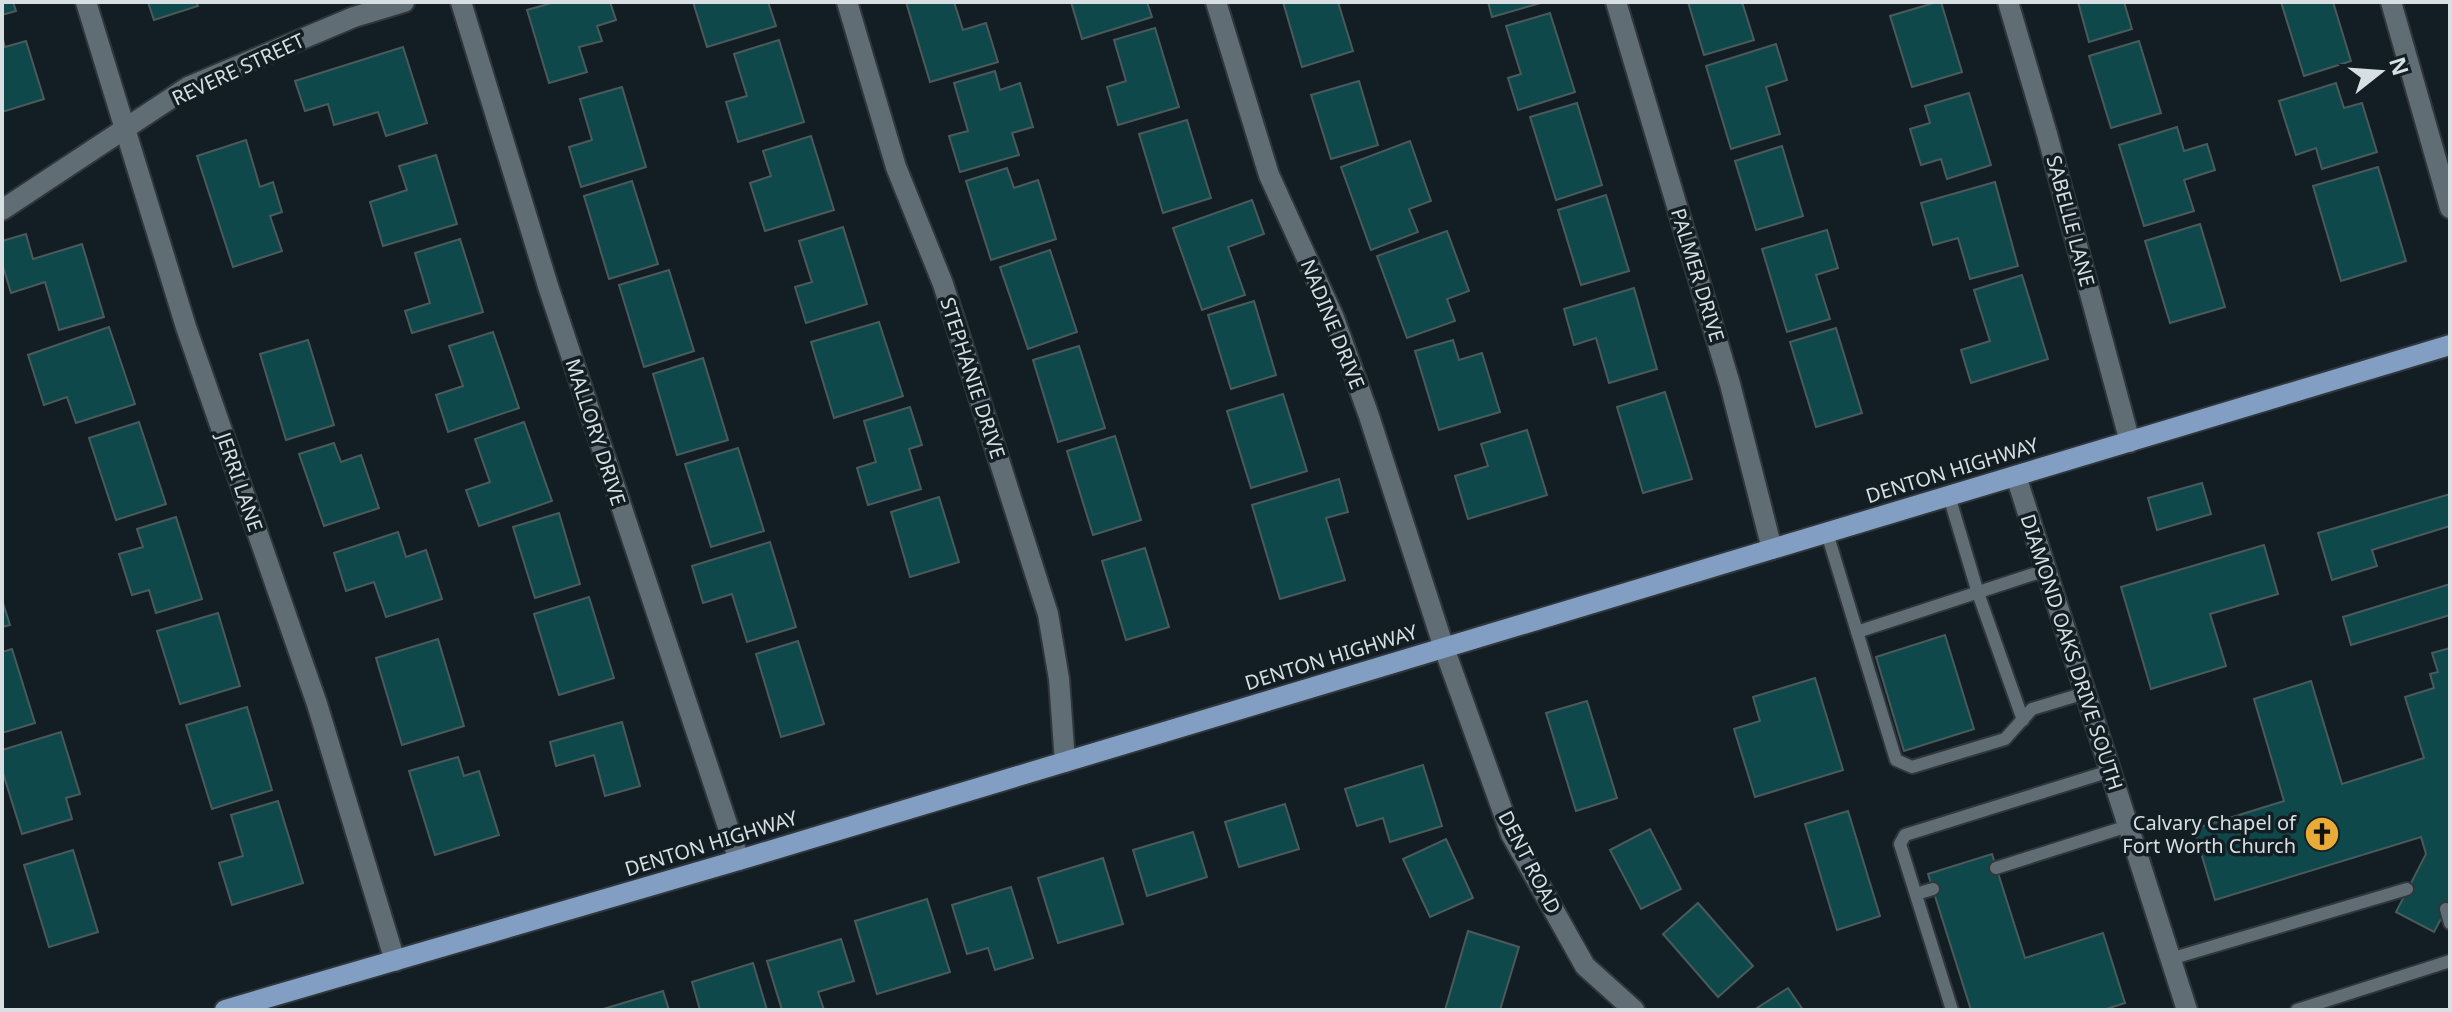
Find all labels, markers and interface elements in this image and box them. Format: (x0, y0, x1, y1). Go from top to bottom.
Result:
street label: REVERE STREET (167, 26, 309, 112)
north arrow (2340, 32, 2420, 112)
text: N (2383, 53, 2417, 79)
street label: SABELLE LANE (2041, 152, 2101, 290)
street label: PALMER DRIVE (1665, 205, 1731, 345)
street label: NADINE DRIVE (1295, 255, 1371, 393)
street label: STEPHANIE DRIVE (934, 294, 1012, 462)
street label: MALLORY DRIVE (560, 355, 632, 509)
street label: JERRI LANE (210, 427, 270, 535)
street label: DENTON HIGHWAY (1862, 431, 2042, 509)
street label: DIAMOND OAKS DRIVE SOUTH (2015, 511, 2129, 793)
street label: DENTON HIGHWAY (1241, 618, 1421, 696)
street label: DENTON HIGHWAY (621, 804, 801, 882)
street label: DENT ROAD (1492, 806, 1568, 918)
place label: Calvary Chapel of Fort Worth Church (2122, 809, 2297, 859)
church icon: Calvary Chapel of Fort Worth Church (2303, 815, 2341, 853)

